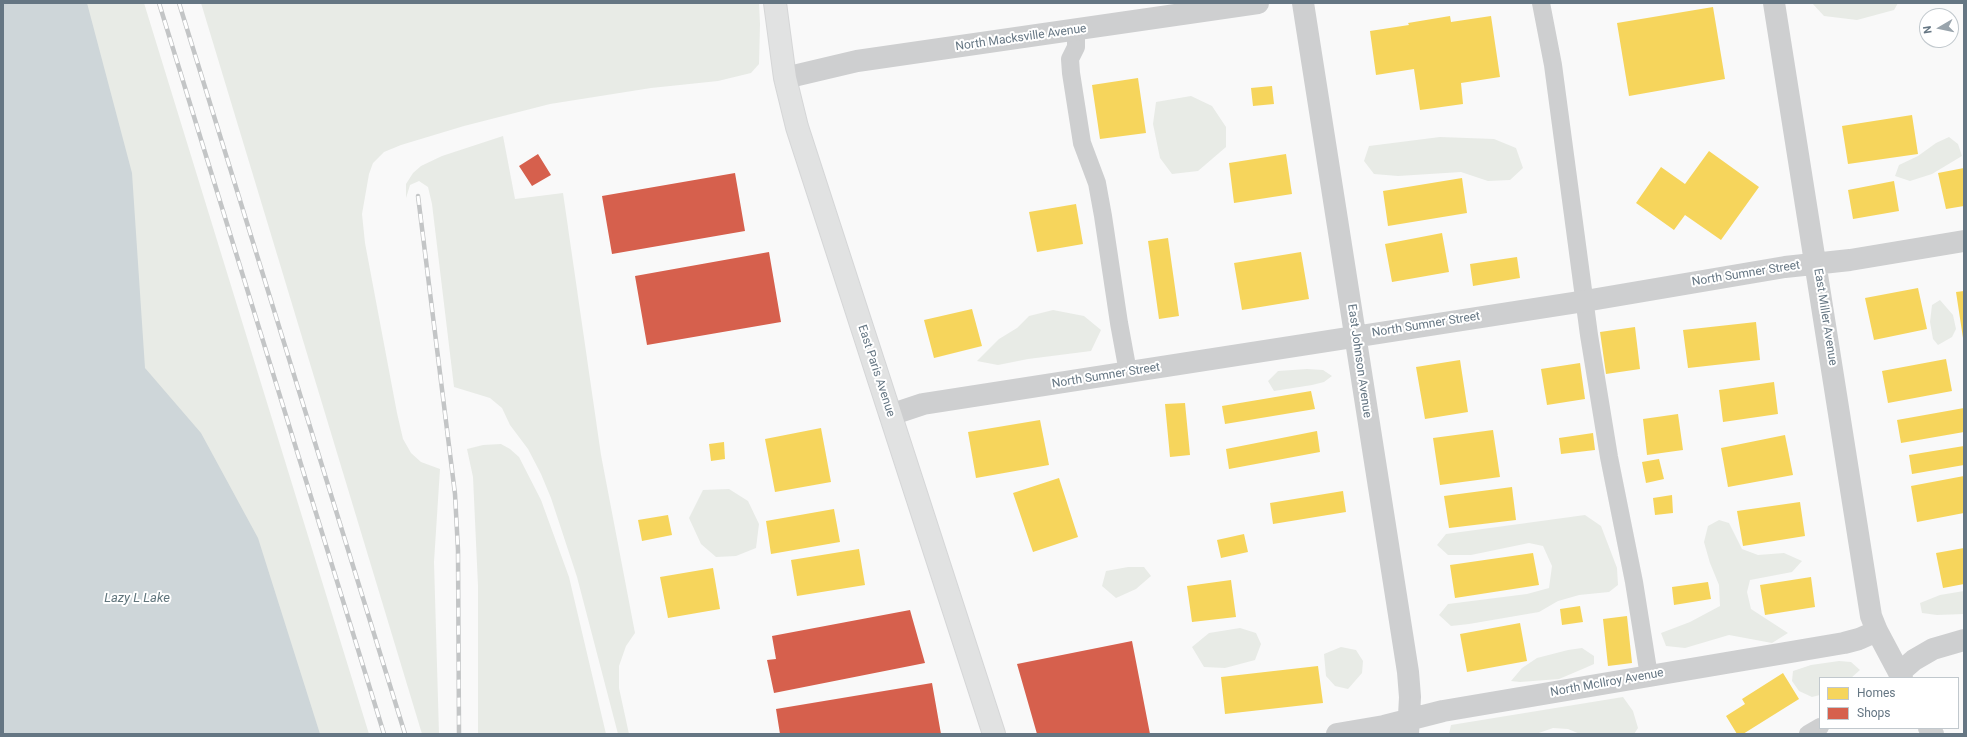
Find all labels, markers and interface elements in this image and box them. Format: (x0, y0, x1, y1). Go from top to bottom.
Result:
north arrow (1919, 8, 1959, 48)
street label: North Macksville Avenue (955, 22, 1087, 54)
text: N (1921, 25, 1935, 35)
street label: North Sumner Street (1691, 258, 1801, 290)
street label: East Miller Avenue (1810, 267, 1840, 367)
street label: East Johnson Avenue (1344, 303, 1374, 419)
street label: North Sumner Street (1371, 309, 1481, 341)
street label: East Paris Avenue (854, 323, 898, 419)
street label: North Sumner Street (1051, 360, 1161, 392)
water label: Lazy L Lake (104, 591, 170, 607)
street label: North McIlroy Avenue (1549, 666, 1665, 700)
legend (1819, 677, 1959, 729)
text: Homes (1857, 686, 1895, 700)
text: Shops (1857, 706, 1891, 720)

